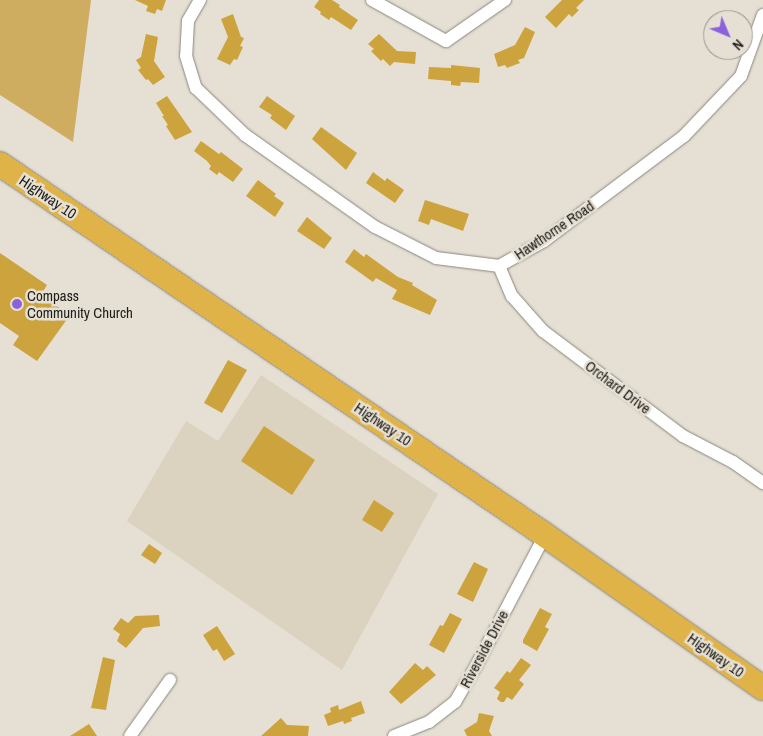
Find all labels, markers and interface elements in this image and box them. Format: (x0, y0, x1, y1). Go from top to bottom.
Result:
north arrow (703, 10, 753, 60)
text: N (729, 36, 747, 54)
street label: Highway 10 (16, 171, 80, 223)
street label: Hawthorne Road (511, 197, 597, 263)
place label: Compass Community Church (27, 286, 133, 321)
marker: Compass Community Church (11, 298, 23, 310)
street label: Orchard Drive (582, 357, 654, 417)
street label: Highway 10 (351, 398, 415, 450)
street label: Riverside Drive (456, 607, 512, 691)
street label: Highway 10 (684, 629, 748, 681)

